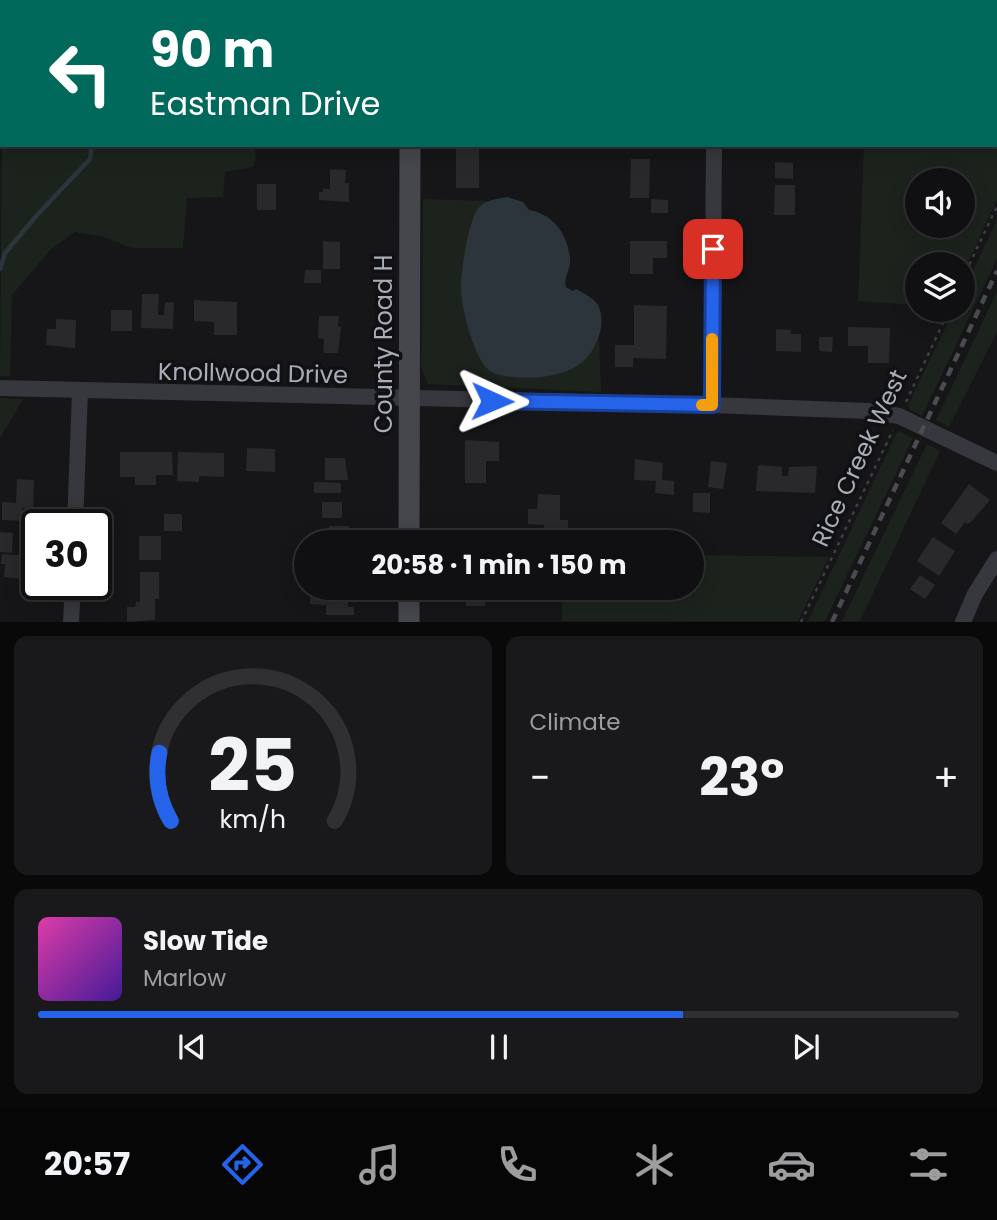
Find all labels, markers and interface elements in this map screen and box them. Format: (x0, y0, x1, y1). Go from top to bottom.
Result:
text: 90 m (150, 16, 274, 84)
icon: left (35, 28, 126, 119)
text: Eastman Drive (150, 81, 380, 126)
map controls (905, 168, 975, 322)
button: sound (905, 168, 975, 238)
pin (683, 219, 743, 279)
icon: arrive (694, 230, 732, 268)
button: layers (905, 252, 975, 322)
street label: County Road H (367, 255, 400, 433)
street label: Knollwood Drive (158, 355, 348, 391)
position arrow (455, 364, 529, 438)
street label: Rice Creek West (803, 364, 915, 552)
speed limit sign: 30 (21, 509, 112, 600)
text: 20:58 · 1 min · 150 m (371, 547, 627, 583)
text: Climate (530, 706, 620, 738)
text: 25 (208, 716, 297, 817)
text: 23° (699, 741, 784, 814)
text: − (530, 751, 550, 804)
text: + (933, 751, 959, 804)
text: km/h (219, 802, 286, 837)
text: Slow Tide (143, 923, 268, 959)
text: Marlow (143, 962, 226, 994)
icon: previous (173, 1028, 211, 1066)
icon: pause (480, 1028, 518, 1066)
icon: next (787, 1028, 825, 1066)
icon: directions (218, 1140, 267, 1189)
icon: music (355, 1140, 404, 1189)
icon: phone (493, 1140, 542, 1189)
icon: climate (630, 1140, 679, 1189)
icon: car (767, 1140, 816, 1189)
icon: filters (904, 1140, 953, 1189)
text: 20:57 (44, 1141, 130, 1186)

